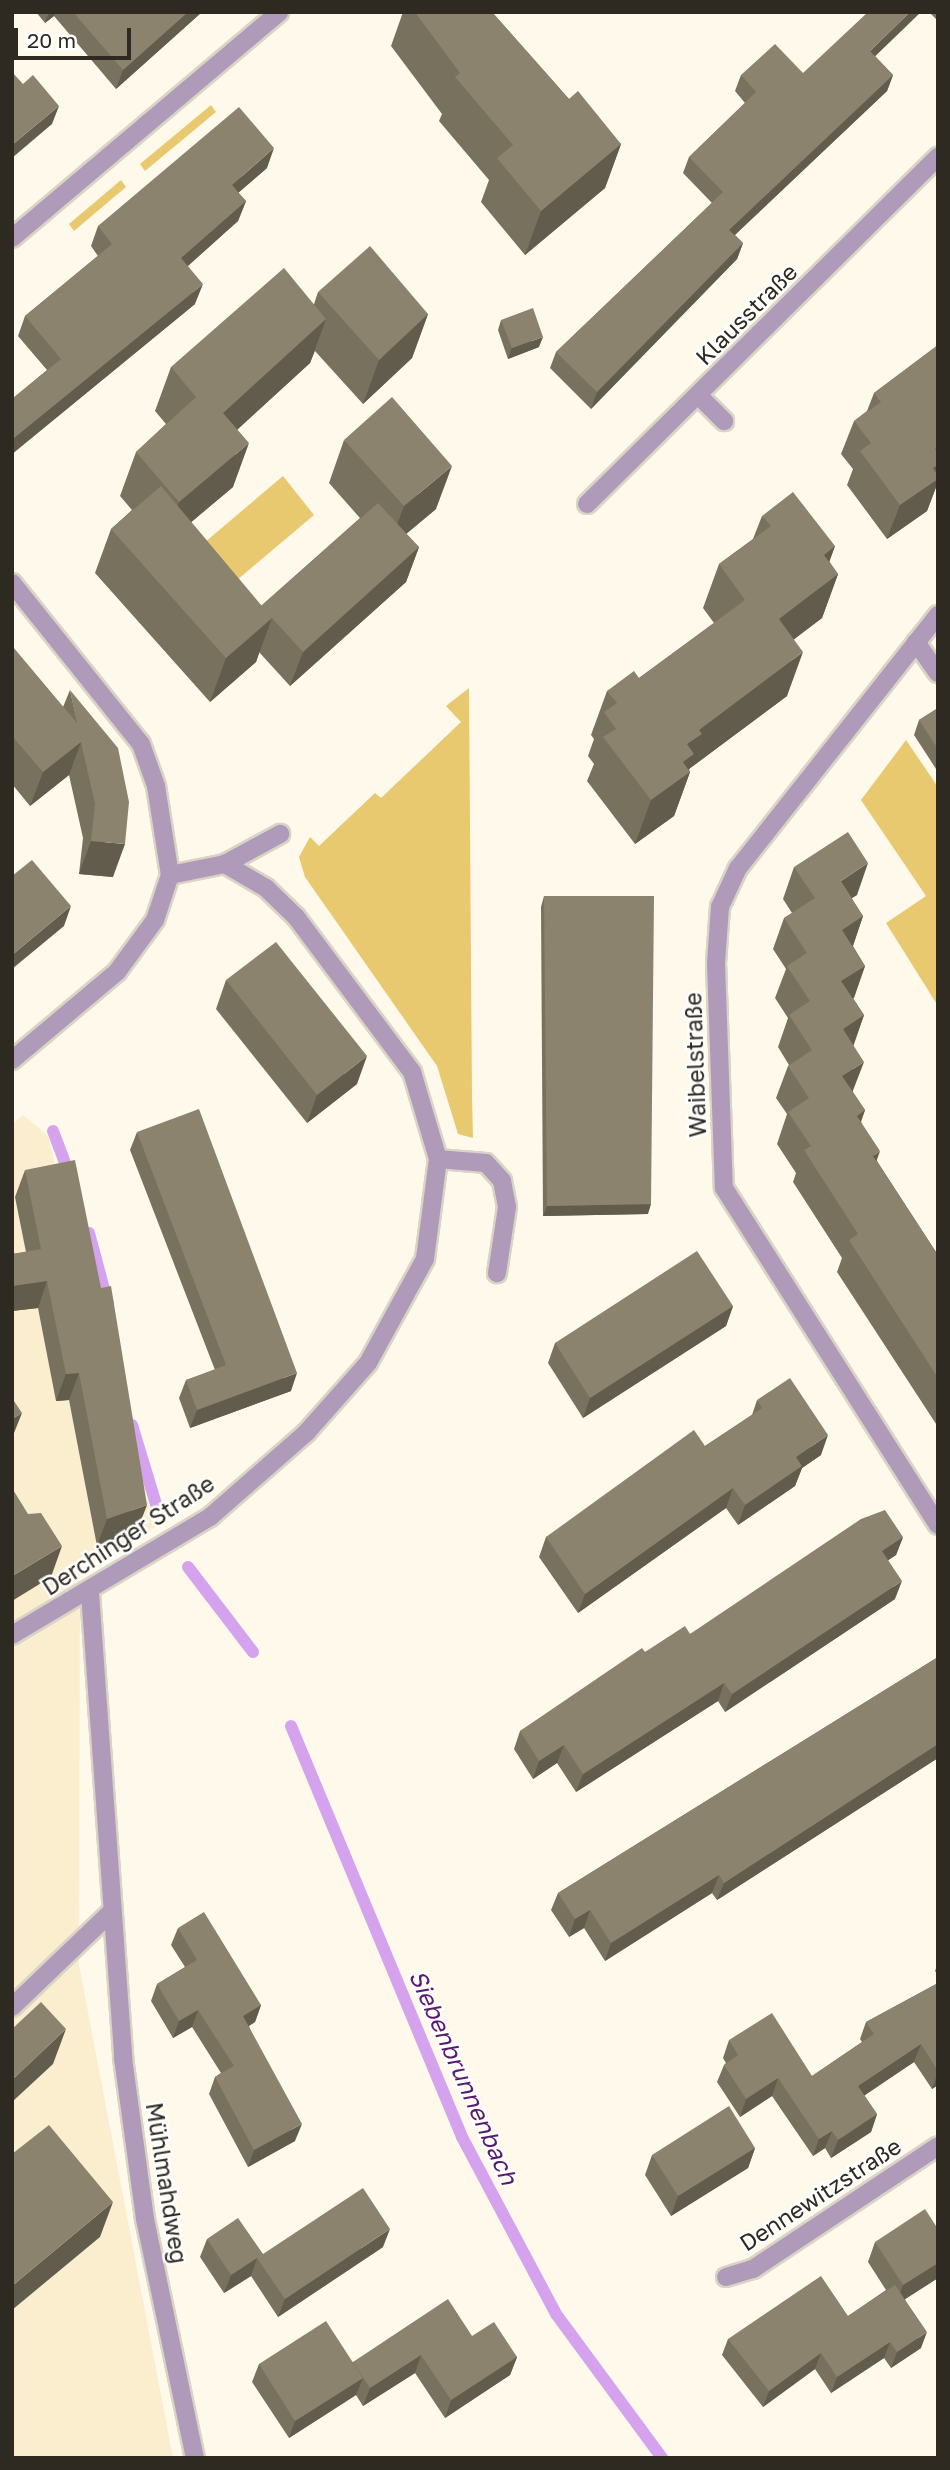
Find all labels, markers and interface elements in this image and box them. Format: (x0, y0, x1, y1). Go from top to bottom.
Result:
scale bar (18, 14, 135, 58)
text: 20 m (27, 27, 76, 53)
street label: Klausstraße (690, 258, 802, 370)
street label: Waibelstraße (679, 992, 711, 1138)
street label: Derchinger Straße (37, 1469, 219, 1601)
water label: Siebenbrunnenbach (404, 1965, 524, 2189)
street label: Mühlmahdweg (141, 2100, 193, 2266)
street label: Dennewitzstraße (734, 2132, 906, 2256)

